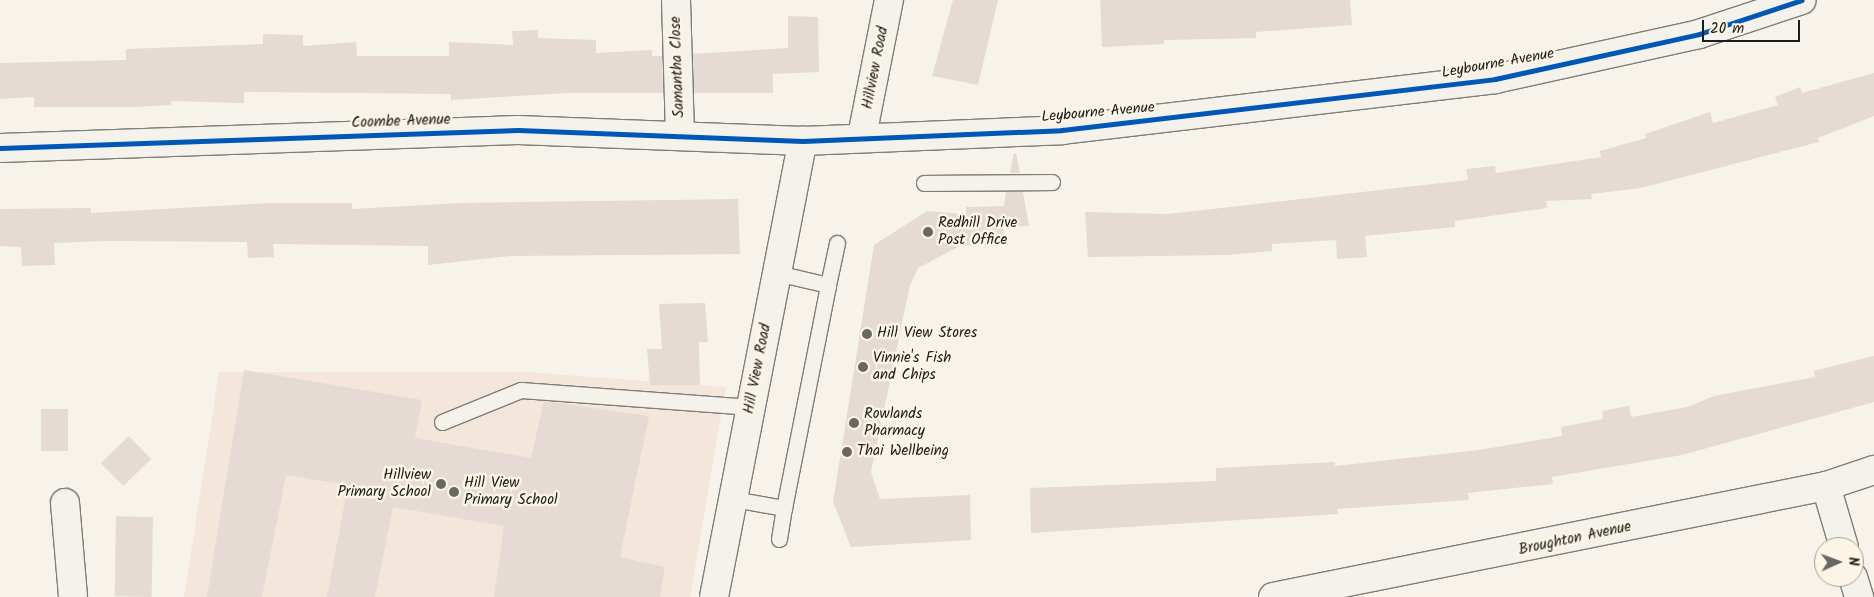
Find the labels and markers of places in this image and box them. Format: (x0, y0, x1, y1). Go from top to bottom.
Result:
place label: Redhill Drive Post Office (938, 214, 1017, 249)
marker: Redhill Drive Post Office (922, 226, 934, 238)
place label: Hill View Stores (877, 325, 977, 343)
marker: Hill View Stores (861, 328, 873, 340)
place label: Vinnie's Fish and Chips (873, 349, 951, 384)
marker: Vinnie's Fish and Chips (857, 361, 869, 373)
place label: Rowlands Pharmacy (864, 405, 925, 440)
marker: Rowlands Pharmacy (848, 417, 860, 429)
place label: Thai Wellbeing (857, 443, 949, 461)
marker: Thai Wellbeing (841, 446, 853, 458)
place label: Hillview Primary School (337, 466, 431, 501)
place label: Hill View Primary School (464, 474, 558, 509)
marker: Hillview Primary School (435, 478, 447, 490)
marker: Hill View Primary School (448, 486, 460, 498)

